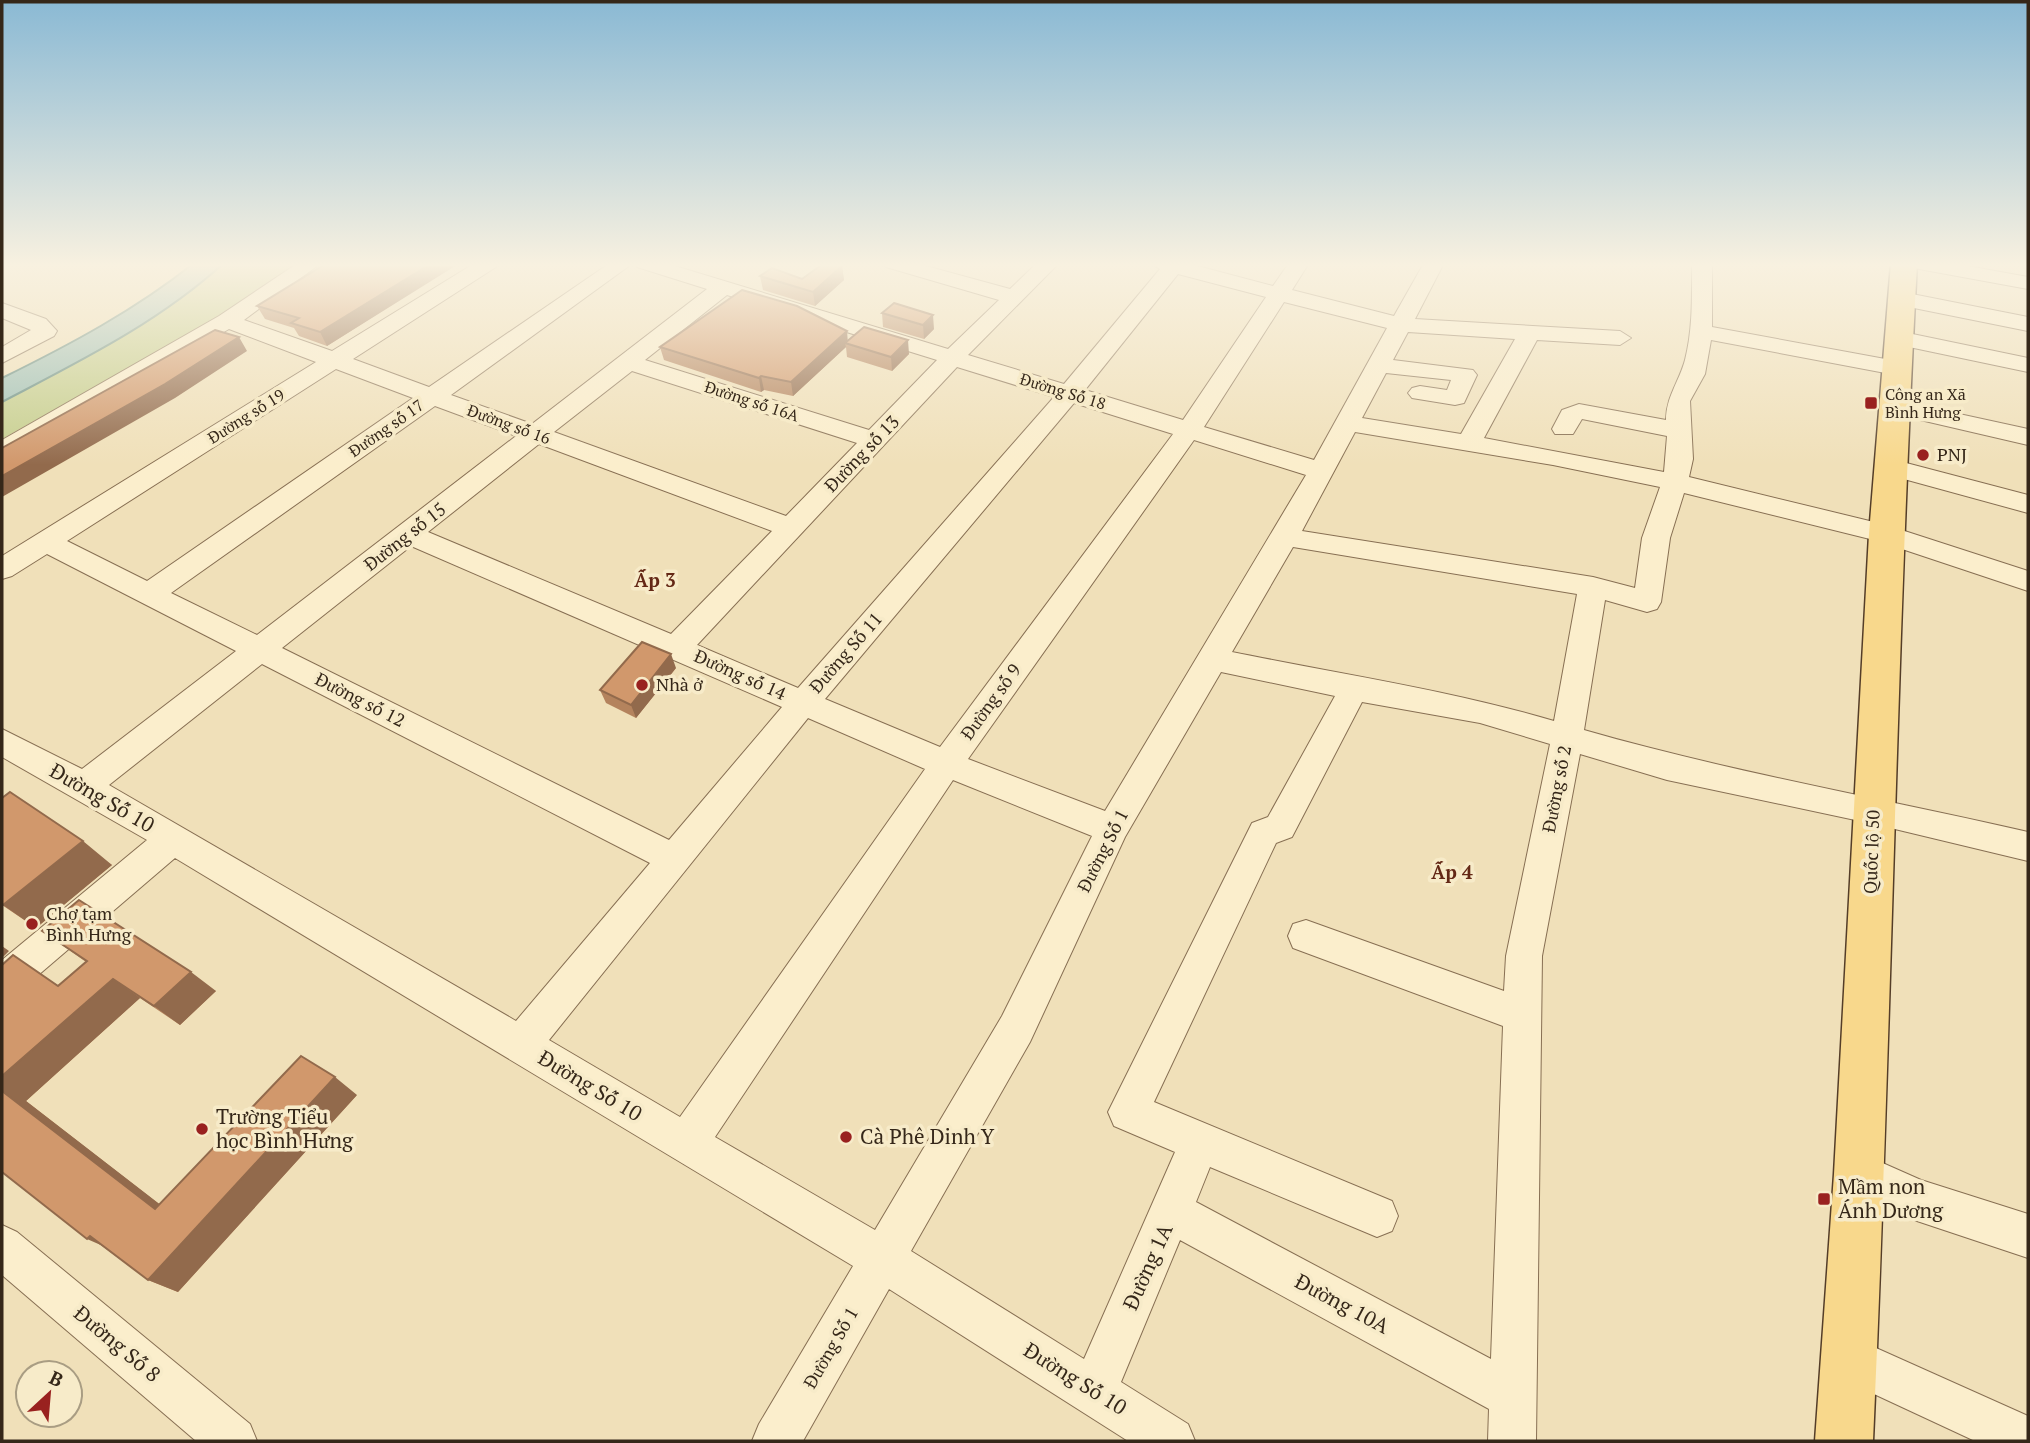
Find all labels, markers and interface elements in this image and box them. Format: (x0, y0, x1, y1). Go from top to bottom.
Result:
street label: Đường Số 18 (1017, 368, 1109, 414)
street label: Đường số 16A (702, 375, 802, 427)
place label: Công an Xã Bình Hưng (1885, 383, 1966, 423)
street label: Đường số 19 (203, 384, 289, 448)
street label: Đường số 17 (344, 394, 428, 462)
marker: Công an Xã Bình Hưng (1863, 395, 1879, 411)
street label: Đường số 16 (464, 399, 554, 449)
street label: Đường số 13 (819, 410, 904, 497)
place label: PNJ (1937, 442, 1967, 466)
marker: PNJ (1915, 447, 1931, 463)
street label: Đường số 15 (358, 497, 450, 576)
district label: Ấp 3 (634, 567, 676, 592)
street label: Đường Số 11 (803, 607, 887, 698)
street label: Đường số 14 (691, 643, 790, 705)
street label: Đường số 9 (955, 659, 1026, 744)
street label: Đường số 12 (311, 666, 410, 732)
place label: Nhà ở (656, 672, 703, 696)
marker: Nhà ở (634, 677, 650, 693)
street label: Đường số 2 (1536, 743, 1576, 834)
street label: Đường Số 10 (45, 756, 160, 838)
street label: Đường Số 1 (1071, 805, 1133, 896)
street label: Quốc lộ 50 (1858, 809, 1884, 895)
district label: Ấp 4 (1431, 859, 1473, 884)
place label: Chợ tạm Bình Hưng (46, 901, 132, 946)
marker: Chợ tạm Bình Hưng (24, 916, 40, 932)
street label: Đường Số 10 (533, 1043, 648, 1127)
place label: Trường Tiểu học Bình Hưng (216, 1102, 354, 1154)
marker: Trường Tiểu học Bình Hưng (194, 1121, 210, 1137)
place label: Cà Phê Dinh Y (860, 1122, 995, 1150)
marker: Cà Phê Dinh Y (838, 1129, 854, 1145)
place label: Mầm non Ánh Dương (1838, 1172, 1944, 1224)
marker: Mầm non Ánh Dương (1816, 1191, 1832, 1207)
street label: Đường 1A (1116, 1218, 1179, 1314)
street label: Đường 10A (1291, 1267, 1395, 1340)
street label: Đường Số 8 (68, 1299, 167, 1388)
street label: Đường Số 1 (797, 1302, 863, 1393)
street label: Đường Số 10 (1019, 1335, 1132, 1421)
north arrow (14, 1359, 84, 1429)
text: B (46, 1364, 68, 1392)

